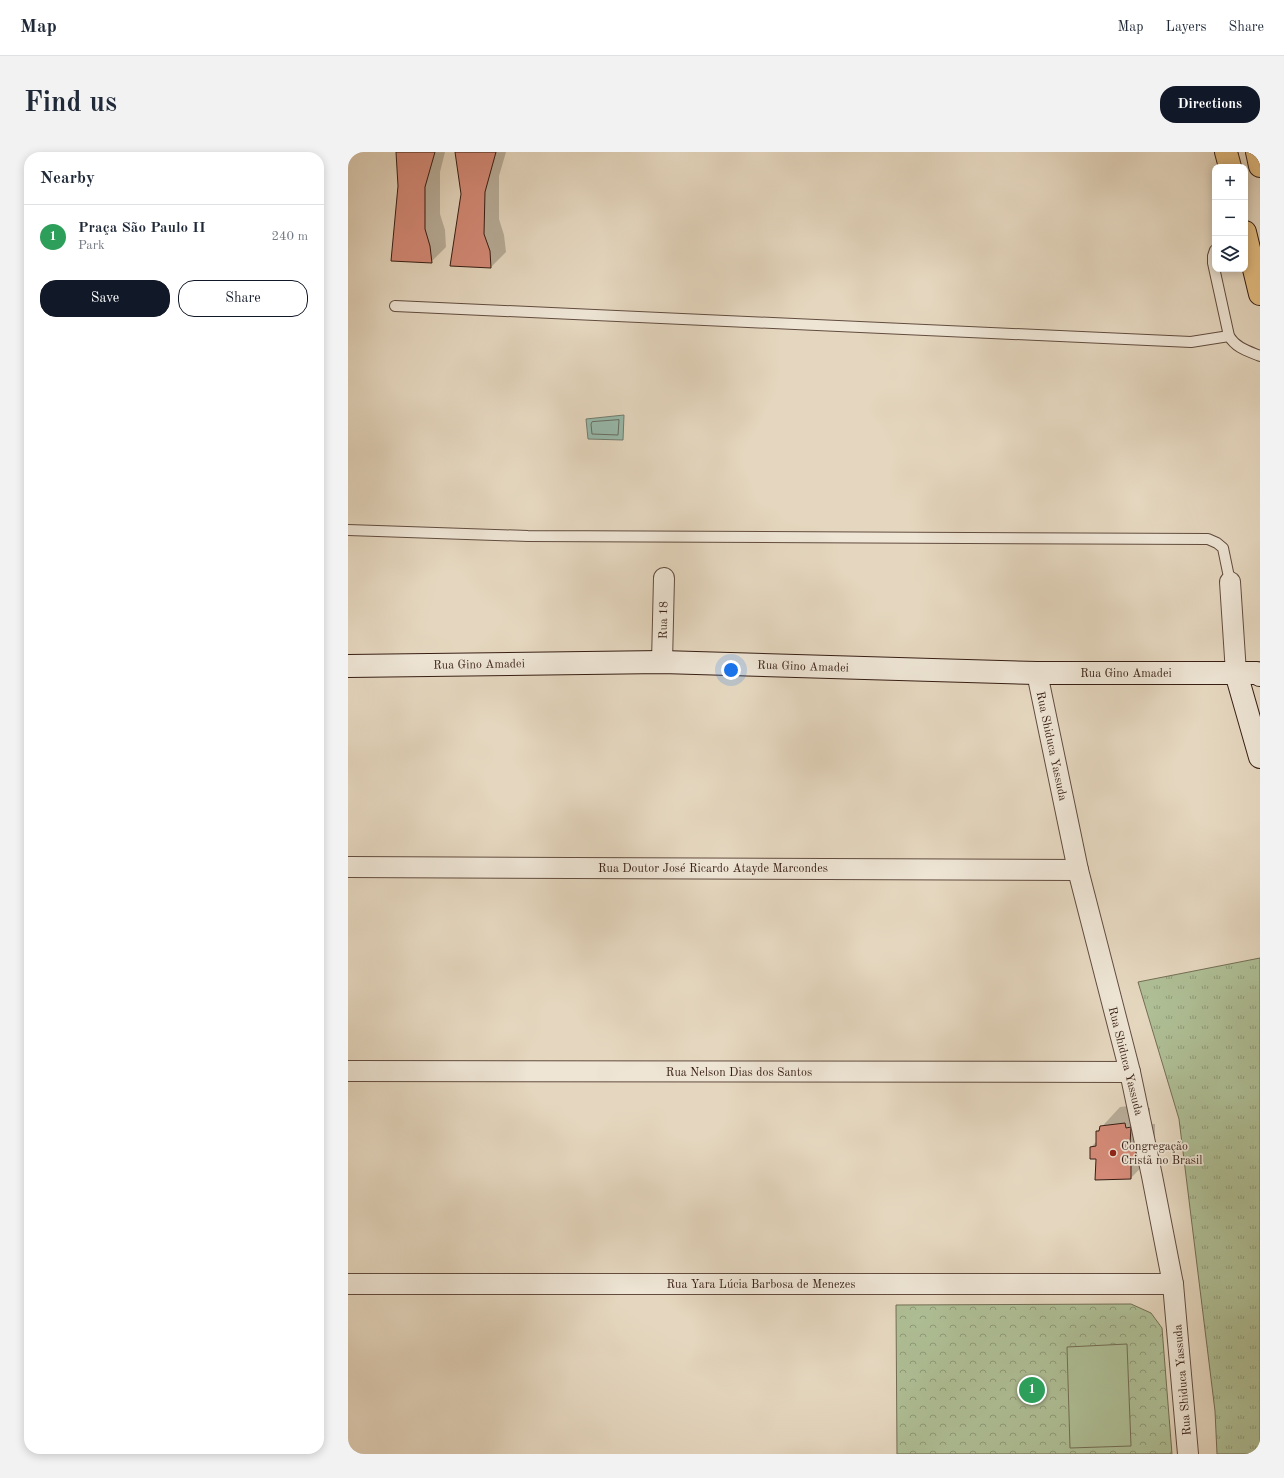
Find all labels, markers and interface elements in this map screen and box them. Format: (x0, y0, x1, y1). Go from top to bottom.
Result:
text: Map (20, 18, 57, 37)
text: Map (1118, 20, 1144, 34)
text: Layers (1166, 20, 1207, 34)
text: Share (1229, 20, 1264, 34)
button: Directions (1160, 86, 1260, 123)
text: Find us (24, 90, 117, 118)
map controls (1212, 164, 1248, 272)
button: + (1212, 164, 1248, 200)
text: Nearby (40, 170, 95, 187)
button: − (1212, 200, 1248, 236)
text: Praça São Paulo II (78, 221, 206, 236)
text: 1 (49, 230, 57, 243)
text: 240 m (271, 230, 308, 243)
button: layers (1212, 236, 1248, 272)
text: Park (78, 239, 105, 252)
button: Save (40, 280, 170, 317)
button: Share (178, 280, 308, 317)
street label: Rua 18 (658, 601, 670, 639)
street label: Rua Gino Amadei (433, 658, 525, 672)
street label: Rua Gino Amadei (757, 659, 849, 675)
your location (721, 660, 741, 680)
street label: Rua Gino Amadei (1080, 668, 1172, 680)
street label: Rua Shiduca Yassuda (1034, 690, 1069, 802)
street label: Rua Doutor José Ricardo Atayde Marcondes (598, 863, 828, 875)
street label: Rua Shiduca Yassuda (1106, 1006, 1144, 1117)
street label: Rua Nelson Dias dos Santos (666, 1067, 812, 1079)
place label: Congregação Cristã no Brasil (1121, 1141, 1203, 1167)
marker: Congregação Cristã no Brasil (1108, 1148, 1118, 1158)
street label: Rua Yara Lúcia Barbosa de Menezes (666, 1279, 856, 1291)
street label: Rua Shiduca Yassuda (1172, 1324, 1194, 1436)
pin: 1 (1019, 1375, 1045, 1405)

